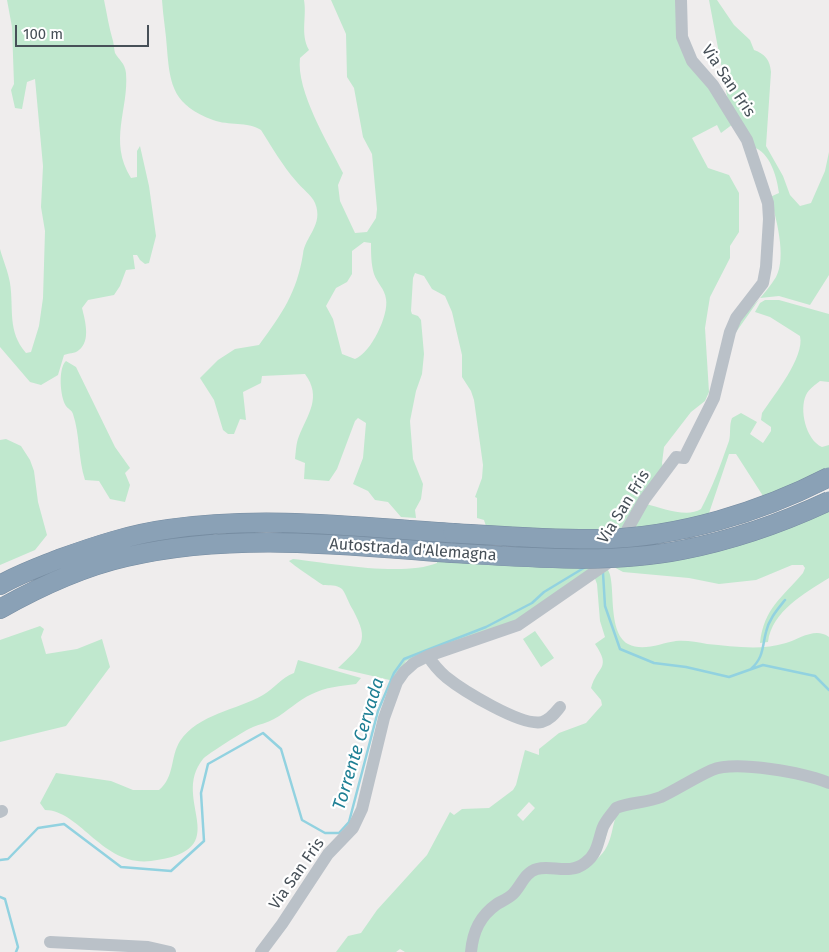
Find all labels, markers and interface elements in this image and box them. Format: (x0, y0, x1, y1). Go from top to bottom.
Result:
scale bar (18, 15, 151, 47)
text: 100 m (23, 25, 63, 43)
street label: Via San Fris (697, 41, 759, 121)
street label: Via San Fris (594, 467, 654, 547)
street label: Autostrada d'Alemagna (329, 535, 497, 565)
water label: Torrente Cervada (329, 675, 389, 813)
street label: Via San Fris (265, 835, 329, 913)

